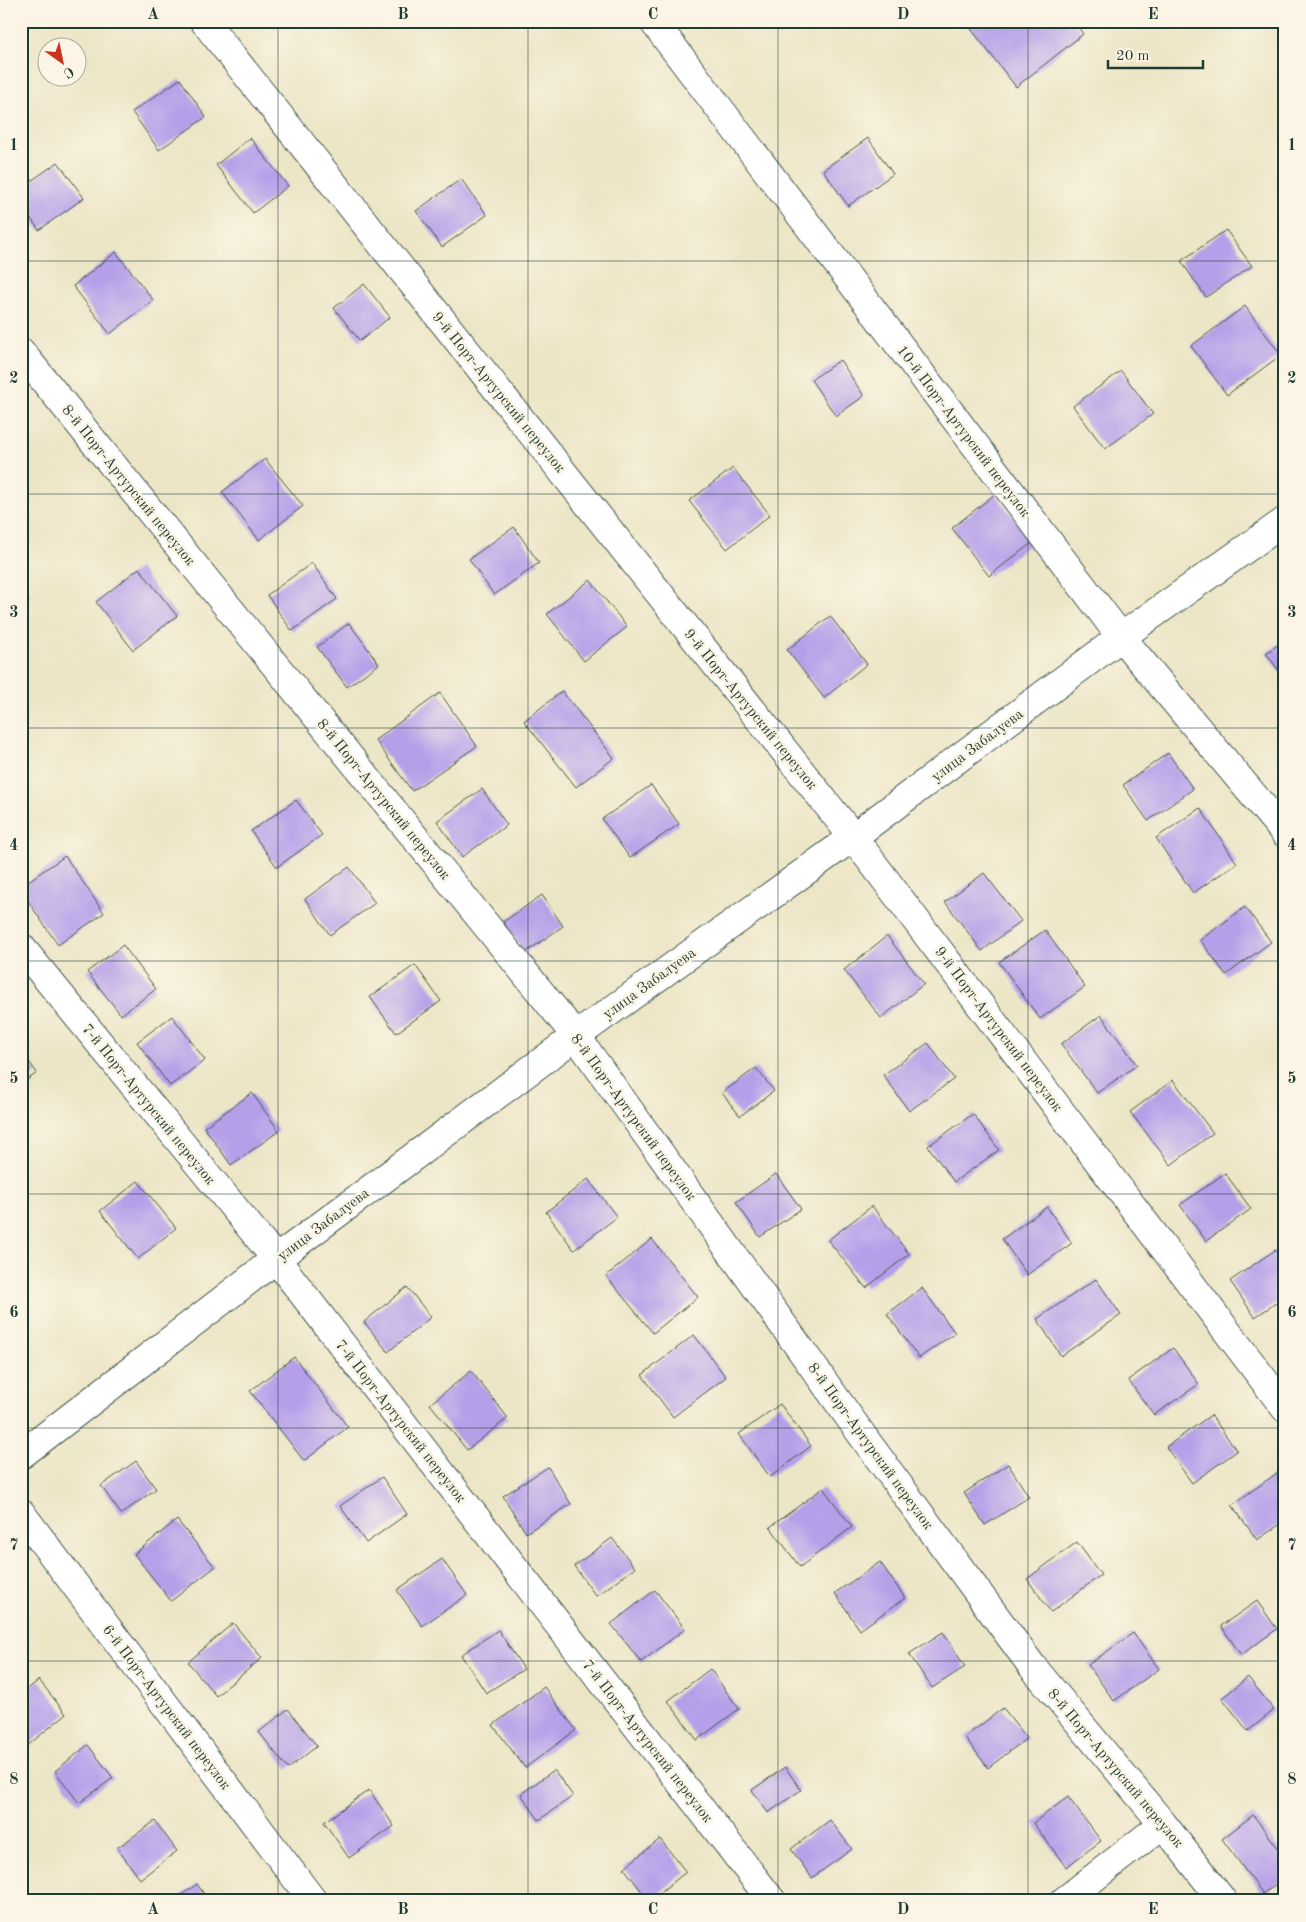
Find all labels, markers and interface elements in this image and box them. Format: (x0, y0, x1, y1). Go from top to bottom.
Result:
text: A (147, 7, 159, 23)
text: B (397, 7, 409, 23)
text: C (648, 7, 658, 23)
text: D (897, 7, 909, 23)
text: E (1147, 7, 1159, 23)
north arrow (38, 38, 88, 88)
scale bar (1108, 38, 1204, 70)
text: 20 m (1116, 49, 1150, 64)
text: С (61, 64, 76, 80)
text: 1 (9, 138, 19, 154)
text: 1 (1287, 138, 1297, 154)
street label: 9-й Порт-Артурский переулок (428, 310, 568, 477)
street label: 10-й Порт-Артурский переулок (893, 343, 1032, 521)
text: 2 (9, 371, 19, 387)
text: 2 (1287, 371, 1297, 387)
street label: 8-й Порт-Артурский переулок (58, 403, 198, 570)
text: 3 (9, 605, 19, 621)
text: 3 (1287, 605, 1297, 621)
street label: 9-й Порт-Артурский переулок (680, 627, 820, 794)
street label: улица Забалуева (929, 707, 1027, 785)
street label: 8-й Порт-Артурский переулок (313, 717, 453, 884)
text: 4 (9, 838, 19, 854)
text: 4 (1287, 838, 1297, 854)
street label: улица Забалуева (601, 945, 699, 1023)
street label: 9-й Порт-Артурский переулок (931, 945, 1065, 1115)
street label: 7-й Порт-Артурский переулок (78, 1022, 218, 1189)
street label: 8-й Порт-Артурский переулок (567, 1032, 699, 1204)
text: 5 (9, 1071, 19, 1087)
text: 5 (1287, 1071, 1297, 1087)
street label: улица Забалуева (275, 1186, 373, 1264)
text: 6 (9, 1305, 19, 1321)
text: 6 (1287, 1305, 1297, 1321)
street label: 7-й Порт-Артурский переулок (332, 1338, 468, 1507)
street label: 8-й Порт-Артурский переулок (804, 1361, 936, 1533)
text: 7 (9, 1538, 19, 1554)
text: 7 (1287, 1538, 1297, 1554)
street label: 6-й Порт-Артурский переулок (99, 1623, 233, 1793)
street label: 7-й Порт-Артурский переулок (579, 1658, 715, 1827)
street label: 8-й Порт-Артурский переулок (1044, 1687, 1186, 1852)
text: 8 (9, 1772, 19, 1788)
text: 8 (1287, 1772, 1297, 1788)
text: A (147, 1902, 159, 1918)
text: B (397, 1902, 409, 1918)
text: C (648, 1902, 658, 1918)
text: D (897, 1902, 909, 1918)
text: E (1147, 1902, 1159, 1918)

